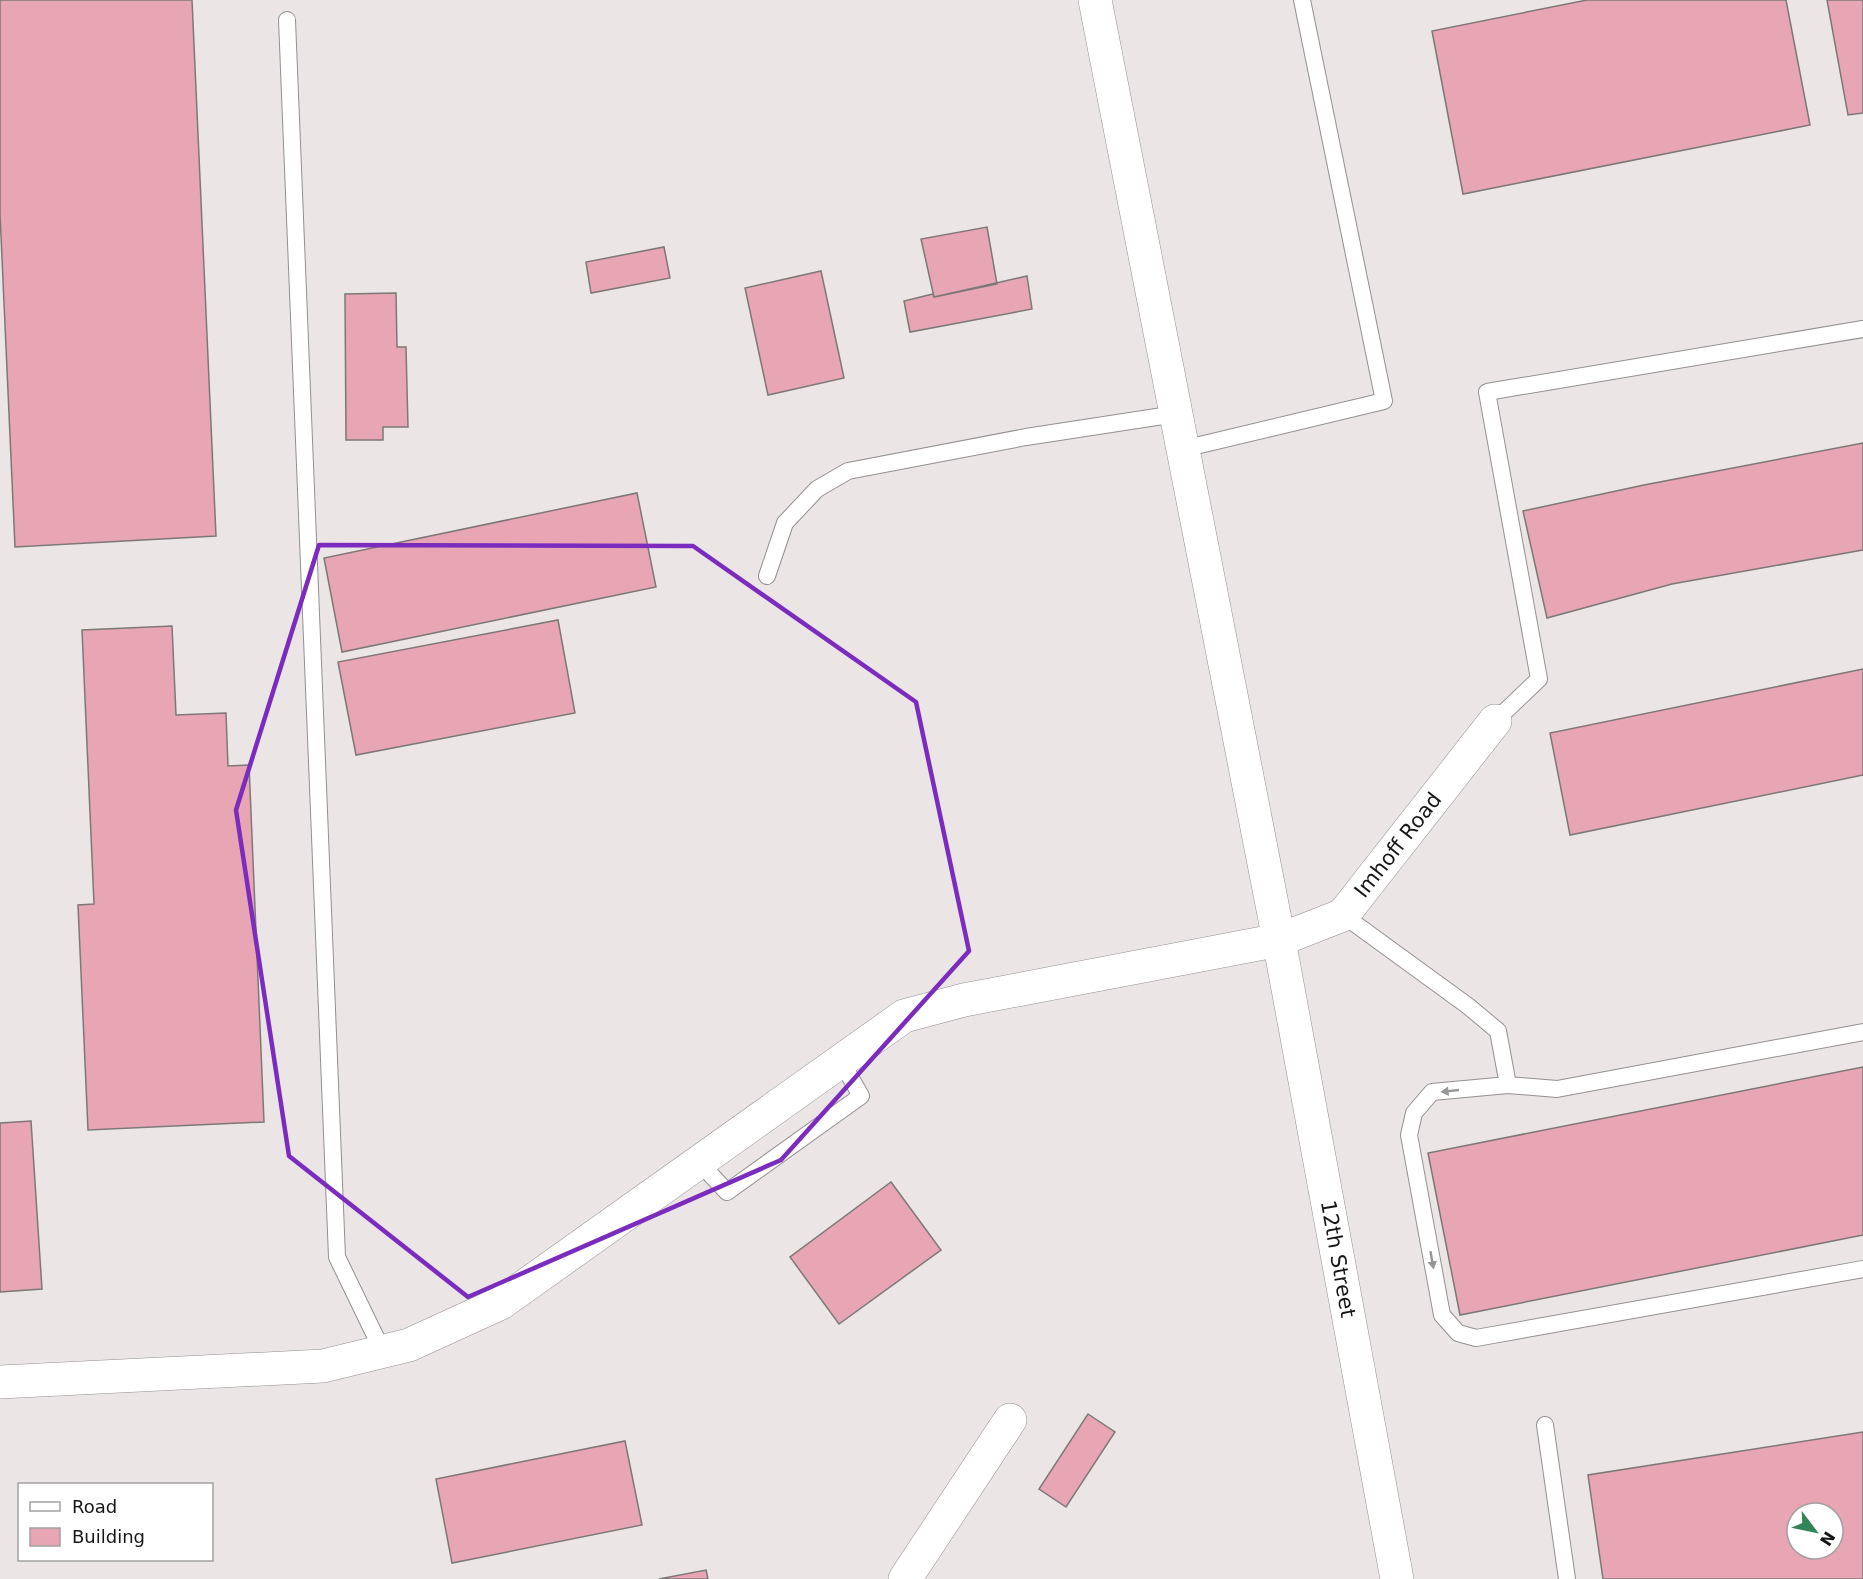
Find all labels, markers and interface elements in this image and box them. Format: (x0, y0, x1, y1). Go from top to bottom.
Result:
street label: Imhoff Road (1350, 788, 1446, 902)
one-way arrow (1441, 1086, 1460, 1096)
street label: 12th Street (1316, 1198, 1360, 1320)
one-way arrow (1428, 1251, 1437, 1270)
legend (18, 1483, 213, 1561)
text: Road (72, 1496, 117, 1517)
north arrow (1785, 1501, 1845, 1561)
text: Building (72, 1526, 145, 1547)
text: N (1816, 1528, 1839, 1549)

